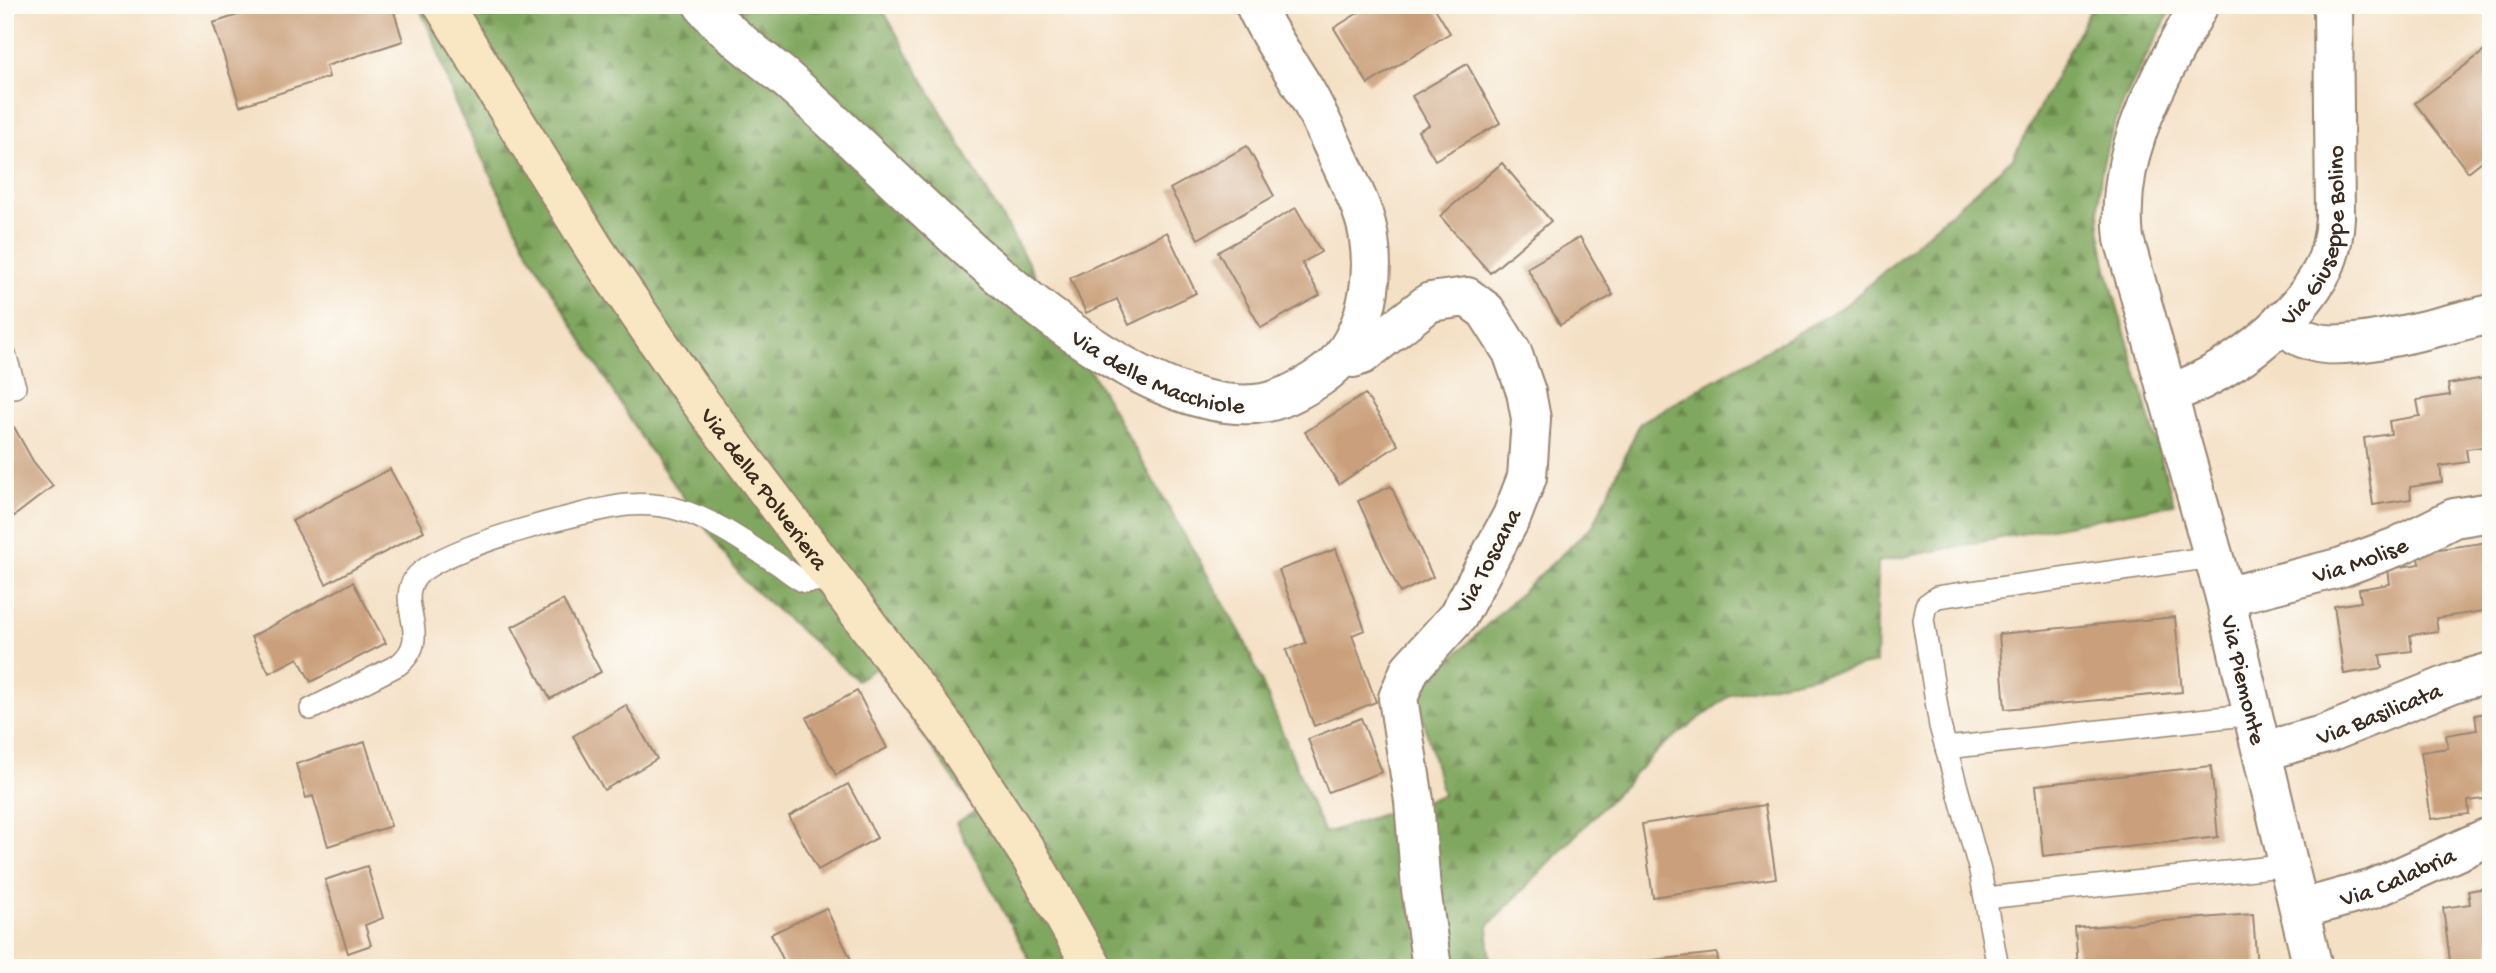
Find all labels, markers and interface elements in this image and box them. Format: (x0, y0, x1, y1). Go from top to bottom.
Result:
street label: Via Giuseppe Bolino (2275, 145, 2353, 334)
street label: Via delle Macchiole (1063, 324, 1246, 423)
street label: Via della Polveriera (691, 403, 833, 578)
street label: Via Toscana (1450, 504, 1530, 620)
street label: Via Molise (2309, 532, 2414, 592)
street label: Via Piemonte (2212, 612, 2271, 748)
street label: Via Basilicata (2313, 678, 2447, 754)
street label: Via Calabria (2336, 842, 2462, 916)

